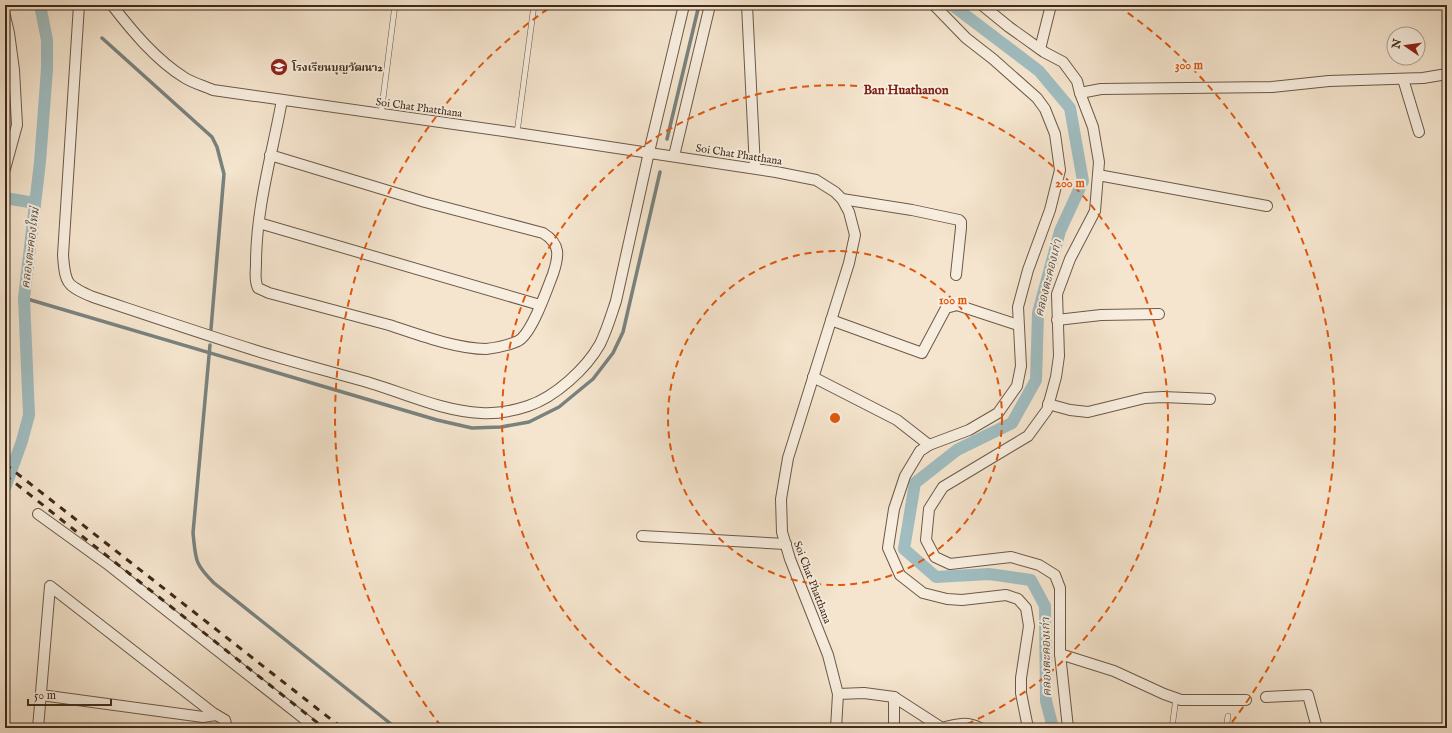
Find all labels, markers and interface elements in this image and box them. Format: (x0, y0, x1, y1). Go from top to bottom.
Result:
north arrow (1386, 26, 1426, 66)
text: N (1389, 37, 1405, 51)
school or university icon: โรงเรียนบุญวัฒนา2 (269, 57, 289, 77)
text: 300 m (1175, 58, 1204, 73)
place label: โรงเรียนบุญวัฒนา2 (291, 60, 384, 75)
district label: Ban Huathanon (863, 82, 949, 99)
street label: Soi Chat Phatthana (375, 95, 463, 121)
street label: Soi Chat Phatthana (695, 141, 783, 169)
text: 200 m (1055, 176, 1085, 191)
water label: คลองตะคองใหม่ (16, 205, 43, 289)
water label: คลองตะคองเก่า (1032, 237, 1066, 318)
text: 100 m (939, 293, 968, 308)
centre of rings (828, 411, 842, 425)
street label: Soi Chat Phatthana (790, 539, 834, 626)
water label: คลองตะคองเก่า (1038, 616, 1055, 697)
scale bar (28, 681, 111, 707)
text: 50 m (34, 688, 56, 703)

